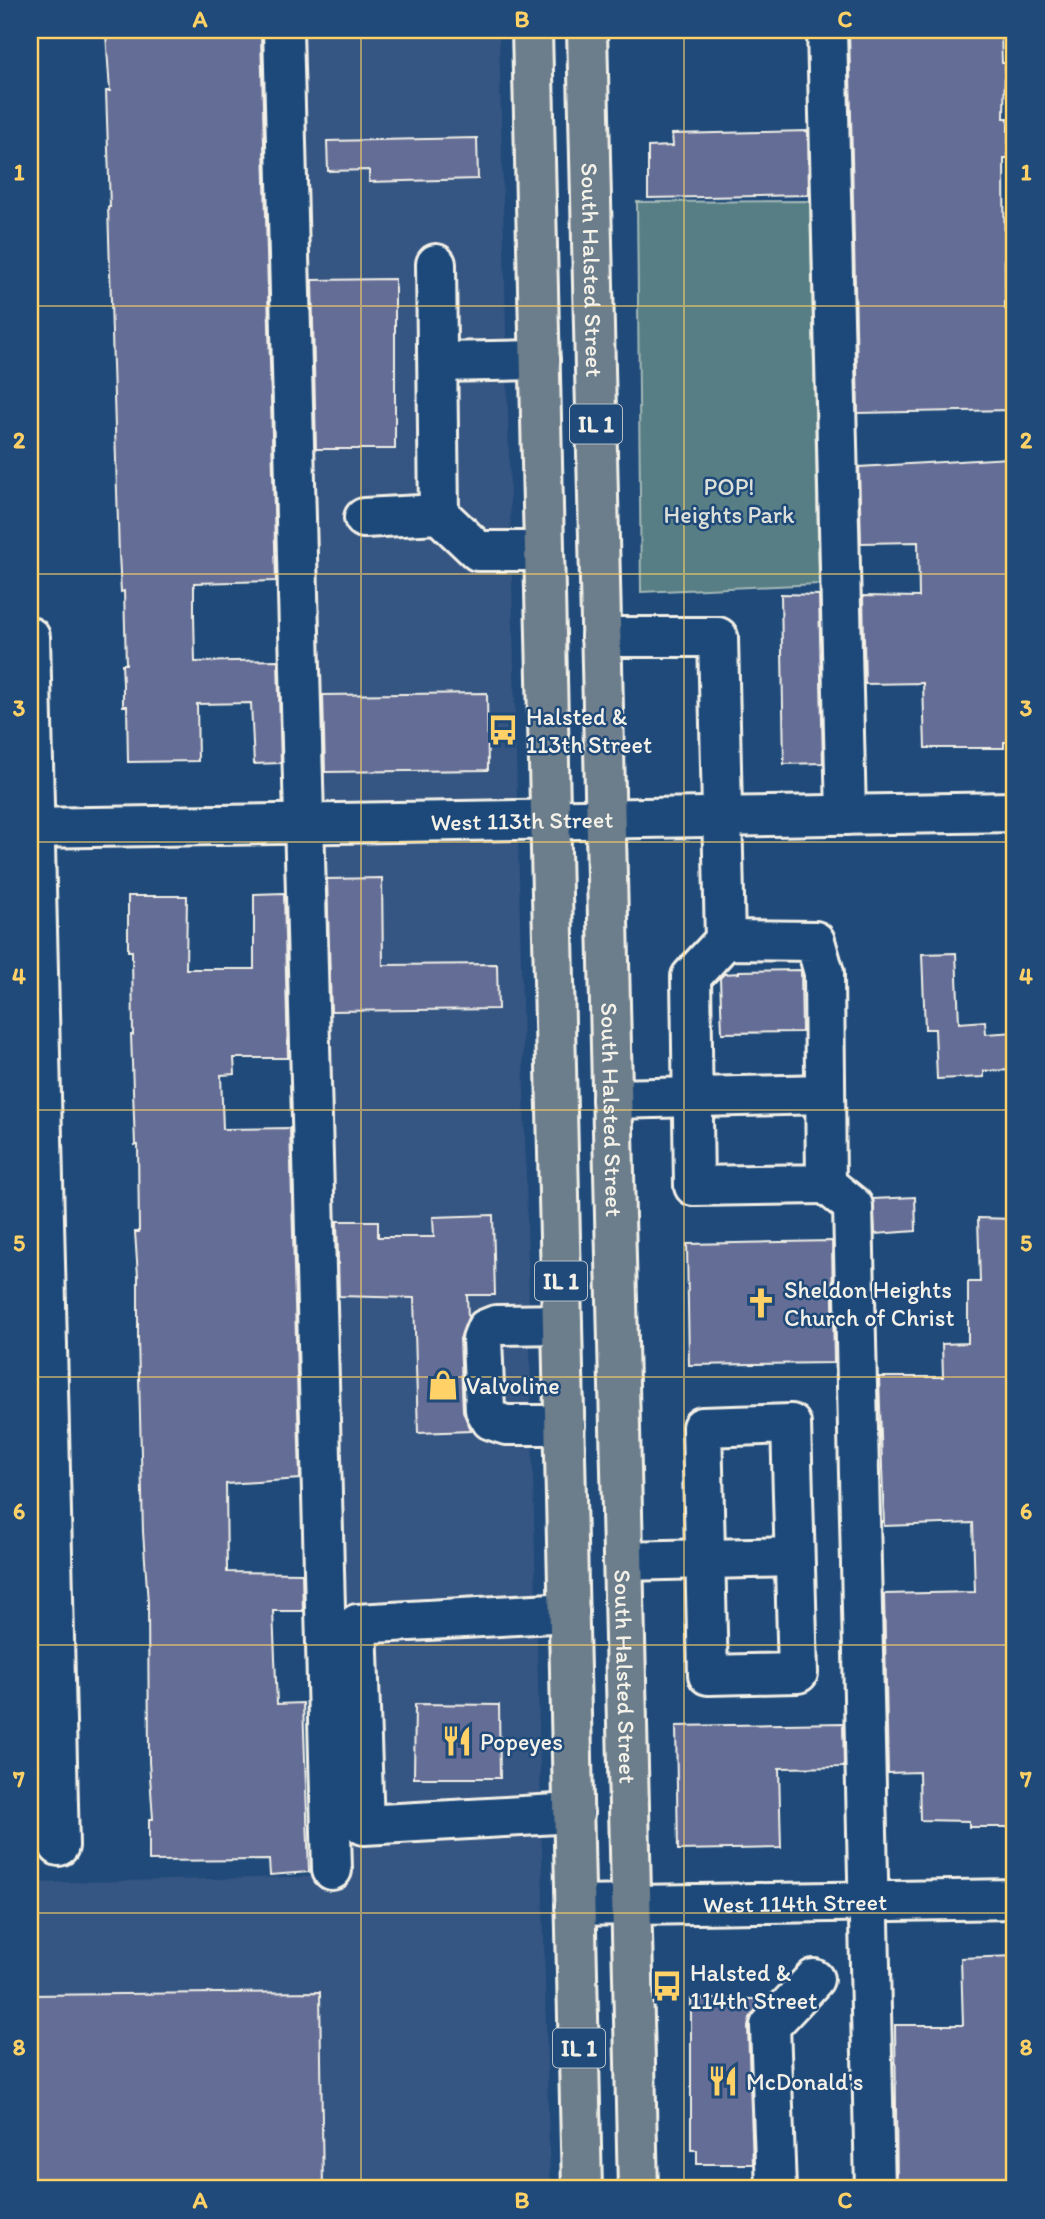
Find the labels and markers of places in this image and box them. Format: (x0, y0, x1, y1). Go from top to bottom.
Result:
place label: Halsted & 113th Street (526, 702, 652, 759)
bus stop icon: Halsted & 113th Street (486, 713, 520, 747)
place label: Sheldon Heights Church of Christ (784, 1275, 954, 1332)
church icon: Sheldon Heights Church of Christ (744, 1286, 778, 1320)
shop icon: Valvoline (426, 1368, 460, 1402)
place label: Valvoline (466, 1371, 560, 1400)
restaurant icon: Popeyes (440, 1724, 474, 1758)
place label: Popeyes (480, 1727, 563, 1756)
place label: Halsted & 114th Street (690, 1958, 817, 2015)
bus stop icon: Halsted & 114th Street (650, 1969, 684, 2003)
restaurant icon: McDonald's (706, 2064, 740, 2098)
place label: McDonald's (746, 2067, 863, 2096)

